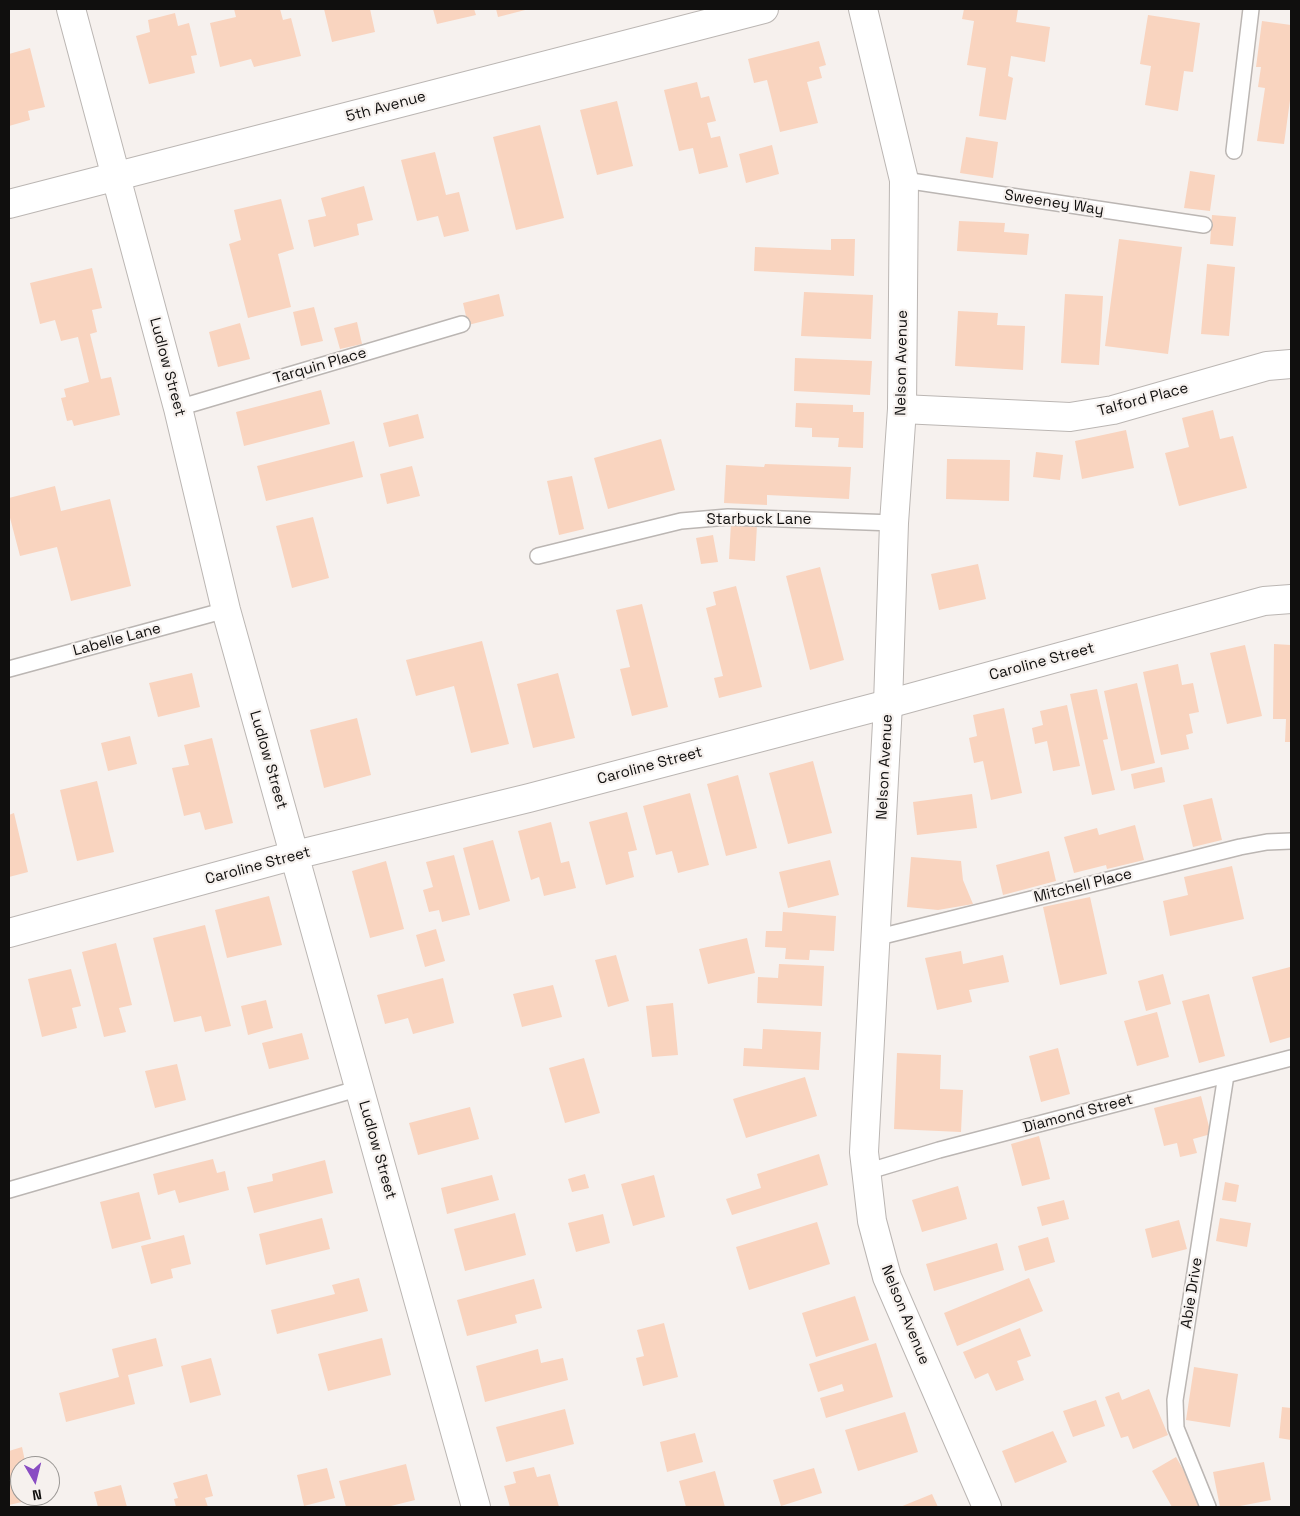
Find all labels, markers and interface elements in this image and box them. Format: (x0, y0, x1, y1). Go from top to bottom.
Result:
street label: 5th Avenue (344, 88, 428, 126)
street label: Sweeney Way (1003, 186, 1105, 220)
street label: Nelson Avenue (892, 310, 912, 416)
street label: Ludlow Street (145, 316, 189, 418)
street label: Tarquin Place (271, 344, 369, 388)
street label: Talford Place (1096, 379, 1190, 421)
street label: Starbuck Lane (707, 511, 811, 529)
street label: Labelle Lane (71, 620, 163, 660)
street label: Caroline Street (987, 639, 1097, 685)
street label: Ludlow Street (245, 709, 291, 811)
street label: Nelson Avenue (873, 714, 897, 820)
street label: Caroline Street (595, 743, 705, 789)
street label: Caroline Street (203, 843, 313, 889)
street label: Mitchell Place (1032, 865, 1134, 907)
street label: Diamond Street (1021, 1091, 1135, 1137)
street label: Ludlow Street (354, 1099, 400, 1201)
street label: Abie Drive (1178, 1256, 1206, 1330)
street label: Nelson Avenue (877, 1263, 933, 1367)
north arrow (10, 1456, 60, 1506)
text: N (31, 1485, 43, 1504)

